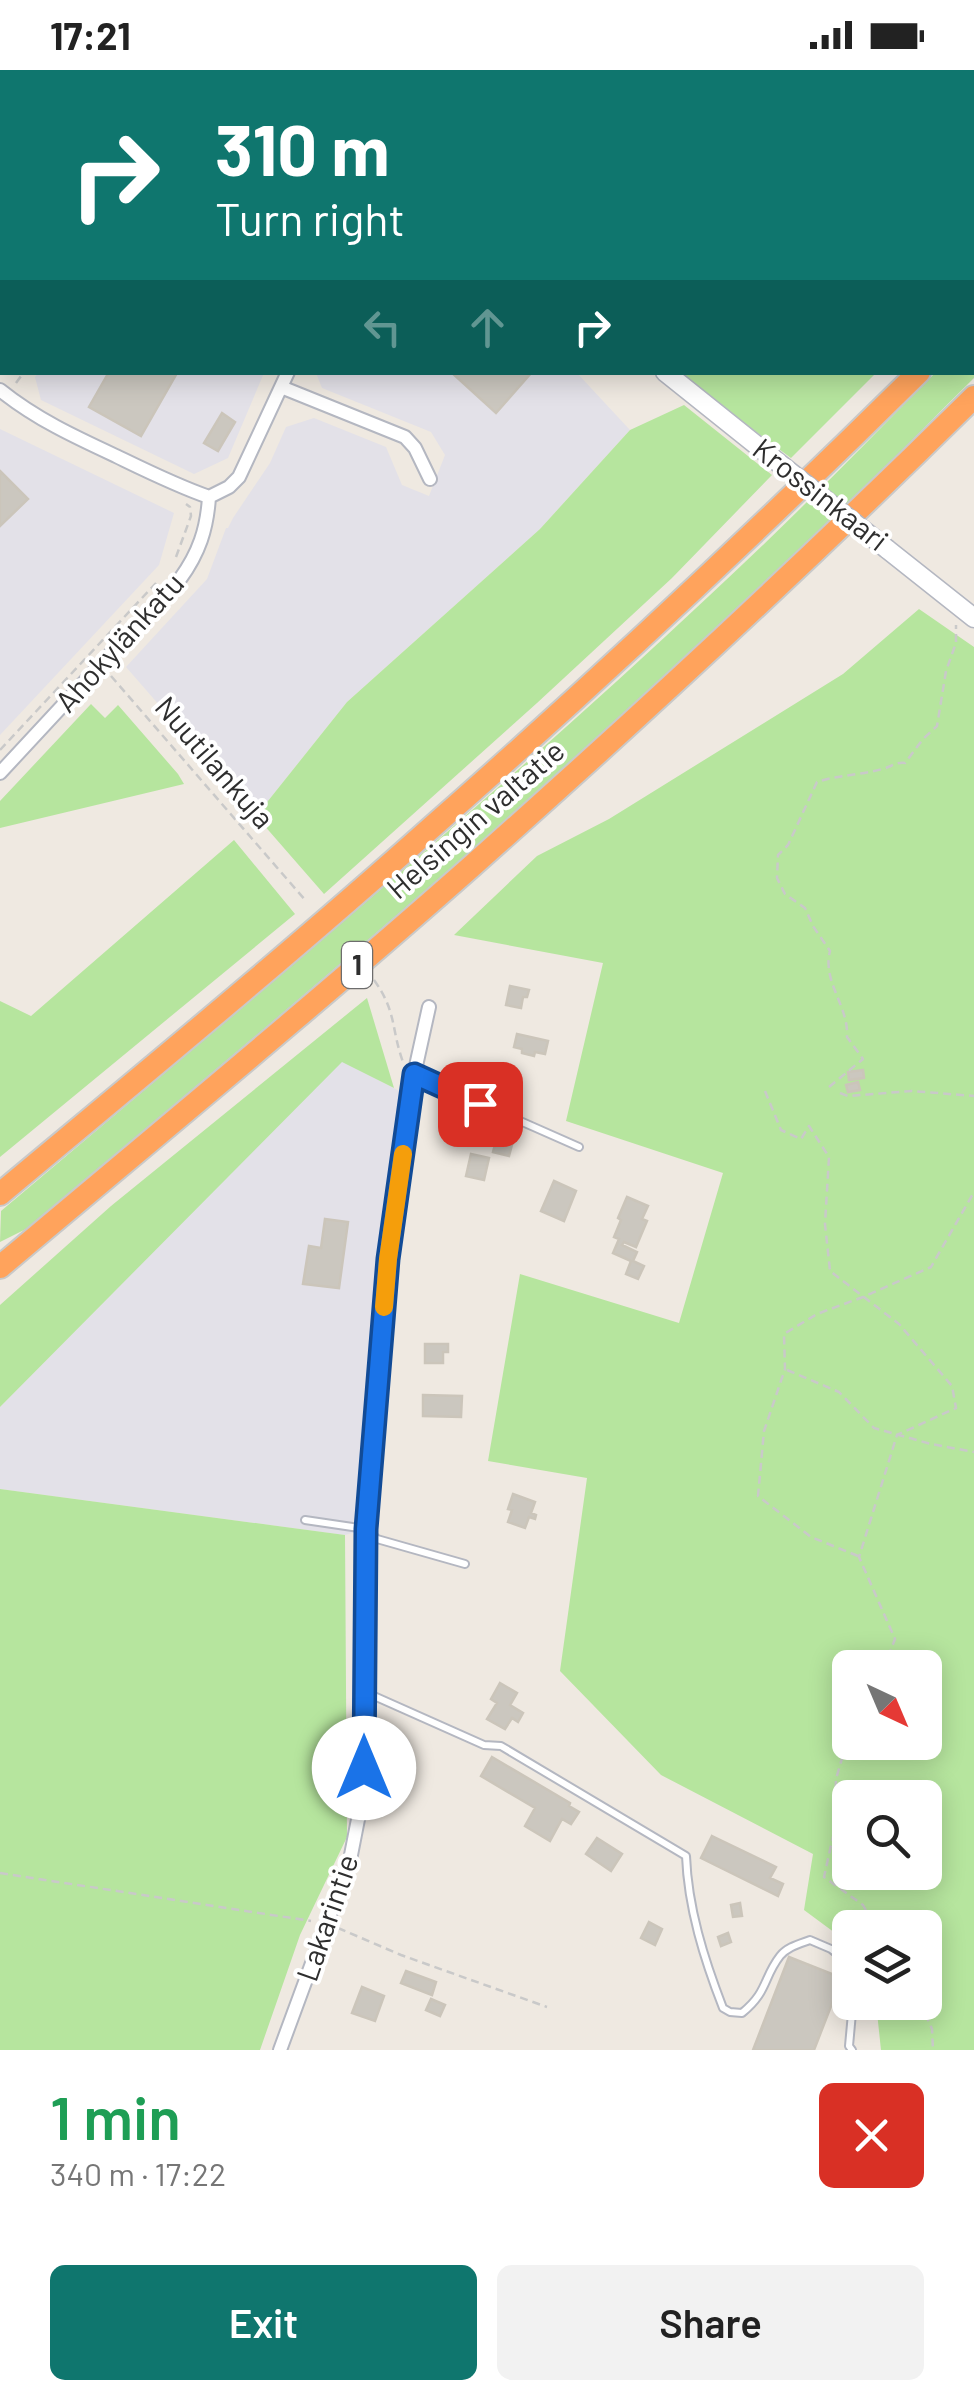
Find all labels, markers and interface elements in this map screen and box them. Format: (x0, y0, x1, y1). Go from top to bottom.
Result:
text: 17:21 (50, 12, 131, 58)
text: 310 m (215, 106, 390, 190)
icon: right (50, 110, 180, 240)
text: Turn right (215, 191, 405, 245)
icon: left (355, 300, 410, 355)
icon: ahead (460, 300, 515, 355)
icon: right (565, 300, 620, 355)
street label: Krossinkaari (746, 429, 896, 557)
street label: Ahokylänkatu (47, 565, 190, 719)
street label: Nuutilankuja (148, 688, 283, 835)
street label: Helsingin valtatie (379, 732, 571, 905)
road number: 1 (342, 942, 372, 988)
pin (438, 1062, 523, 1147)
icon: arrive (453, 1077, 508, 1132)
north arrow (832, 1650, 942, 1760)
map controls (832, 1650, 942, 2020)
position arrow (312, 1716, 416, 1820)
button: search (832, 1780, 942, 1890)
street label: Lakarintie (288, 1849, 365, 1986)
button: layers (832, 1910, 942, 2020)
text: 1 min (50, 2080, 181, 2152)
button: close (819, 2083, 924, 2188)
text: 340 m · 17:22 (50, 2154, 226, 2192)
button: Exit (50, 2265, 477, 2380)
button: Share (497, 2265, 924, 2380)

